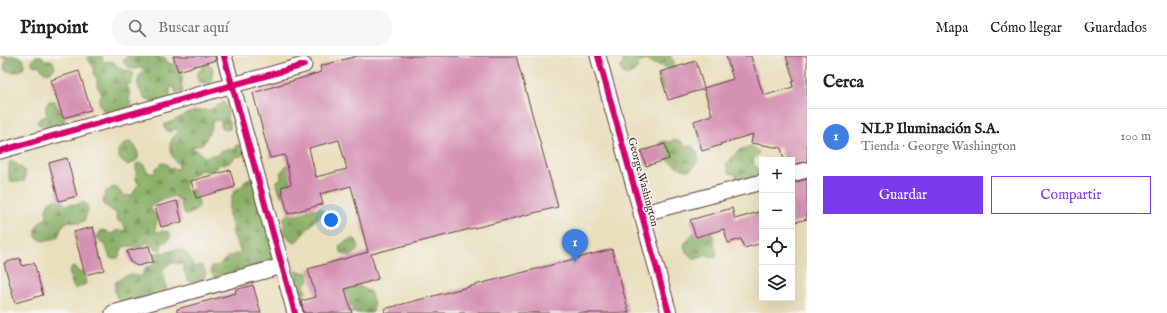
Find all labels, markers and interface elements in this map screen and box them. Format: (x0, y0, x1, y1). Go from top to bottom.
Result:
search box (112, 10, 392, 46)
text: Pinpoint (20, 16, 88, 40)
icon: search (126, 17, 148, 39)
text: Buscar aquí (158, 18, 229, 37)
text: Mapa (935, 19, 968, 37)
text: Cómo llegar (990, 19, 1062, 37)
text: Guardados (1084, 19, 1147, 37)
text: Cerca (823, 72, 864, 93)
text: NLP Iluminación S.A. (861, 119, 999, 138)
text: 1 (834, 128, 838, 145)
text: 100 m (1121, 128, 1151, 145)
street label: George Washington (624, 136, 662, 228)
text: Tienda · George Washington (861, 138, 1016, 155)
map controls (759, 157, 795, 301)
button: + (759, 157, 795, 193)
button: Guardar (823, 176, 983, 214)
button: Compartir (991, 176, 1151, 214)
button: − (759, 193, 795, 229)
your location (321, 210, 341, 230)
pin: 1 (562, 229, 588, 262)
button: locate (759, 229, 795, 265)
button: layers (759, 265, 795, 301)

